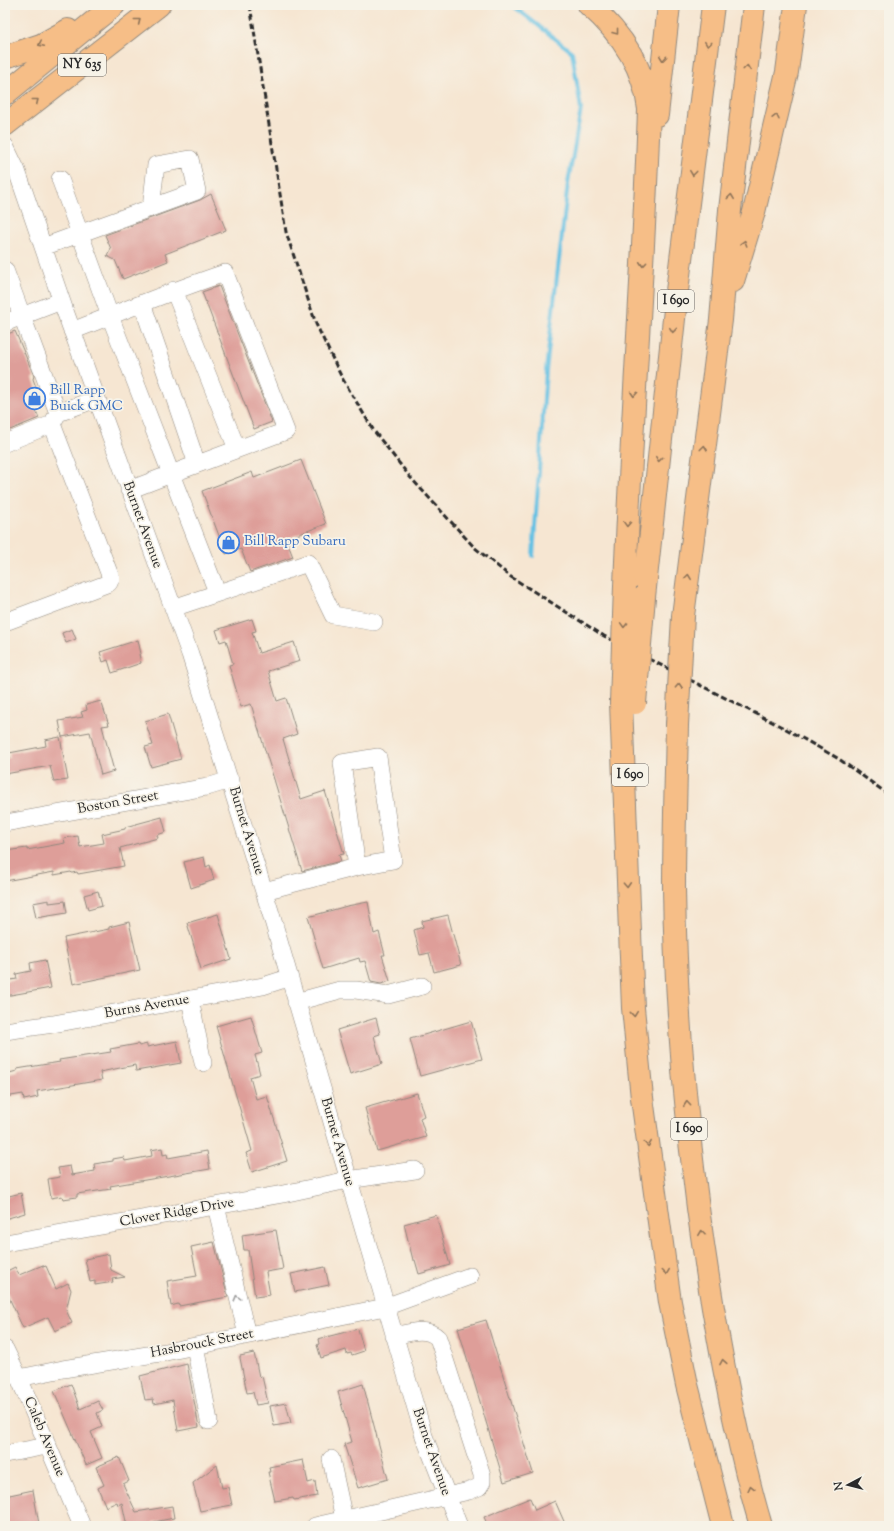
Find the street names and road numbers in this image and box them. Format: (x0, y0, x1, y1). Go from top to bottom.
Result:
road number: NY 635 (58, 54, 106, 76)
road number: I 690 (658, 290, 694, 312)
street label: Burnet Avenue (117, 479, 167, 571)
road number: I 690 (612, 764, 648, 786)
street label: Burnet Avenue (223, 784, 269, 878)
street label: Boston Street (76, 786, 160, 820)
street label: Burns Avenue (103, 990, 191, 1024)
street label: Burnet Avenue (315, 1095, 359, 1189)
road number: I 690 (671, 1118, 707, 1140)
street label: Clover Ridge Drive (118, 1193, 236, 1233)
street label: Hasbrouck Street (149, 1324, 255, 1364)
street label: Caleb Avenue (18, 1394, 70, 1480)
street label: Burnet Avenue (407, 1406, 455, 1498)

